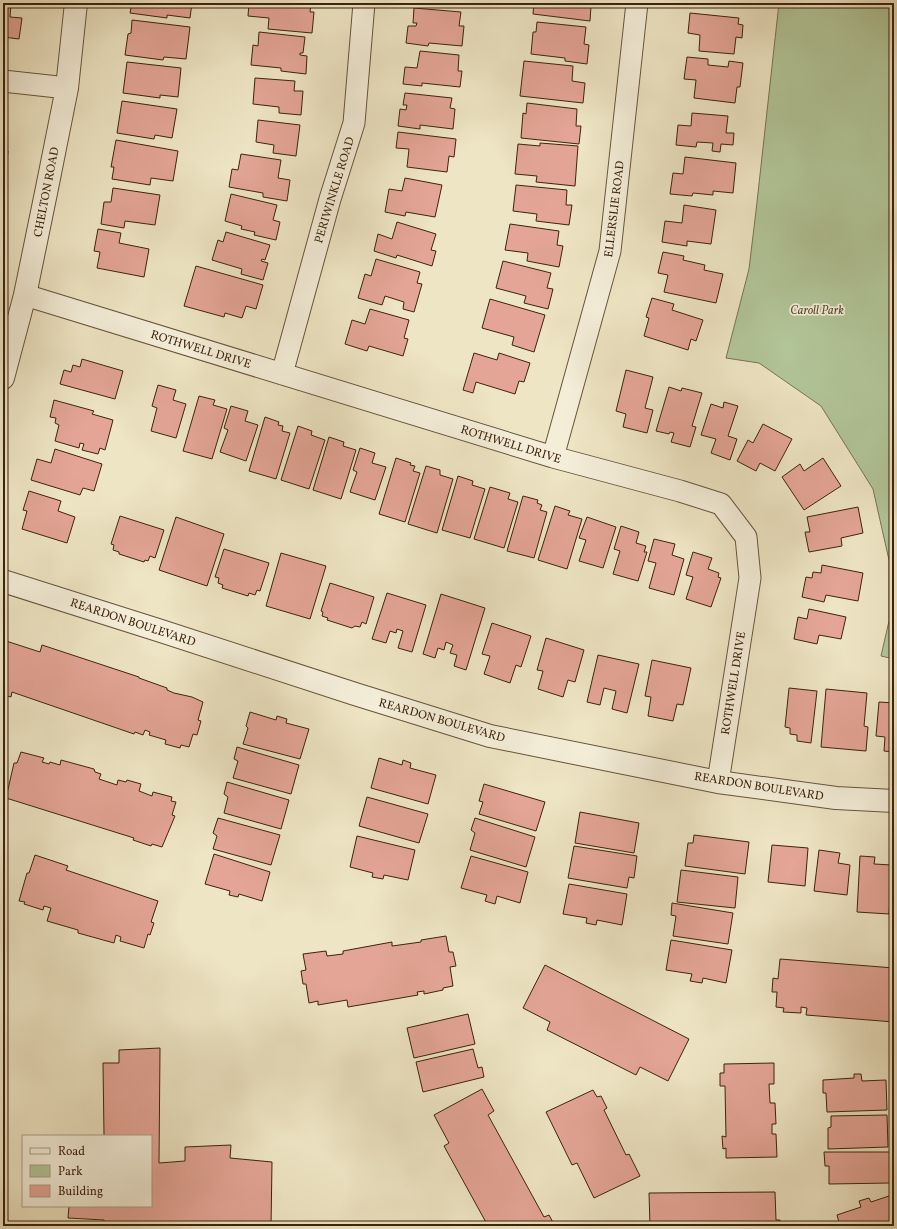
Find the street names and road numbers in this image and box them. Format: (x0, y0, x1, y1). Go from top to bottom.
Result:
street label: PERIWINKLE ROAD (311, 135, 359, 245)
street label: CHELTON ROAD (30, 146, 64, 239)
street label: ELLERSLIE ROAD (601, 160, 629, 258)
street label: ROTHWELL DRIVE (148, 327, 253, 373)
street label: ROTHWELL DRIVE (458, 422, 563, 468)
street label: REARDON BOULEVARD (68, 595, 198, 651)
street label: ROTHWELL DRIVE (718, 630, 750, 736)
street label: REARDON BOULEVARD (377, 695, 507, 747)
street label: REARDON BOULEVARD (693, 769, 825, 805)

